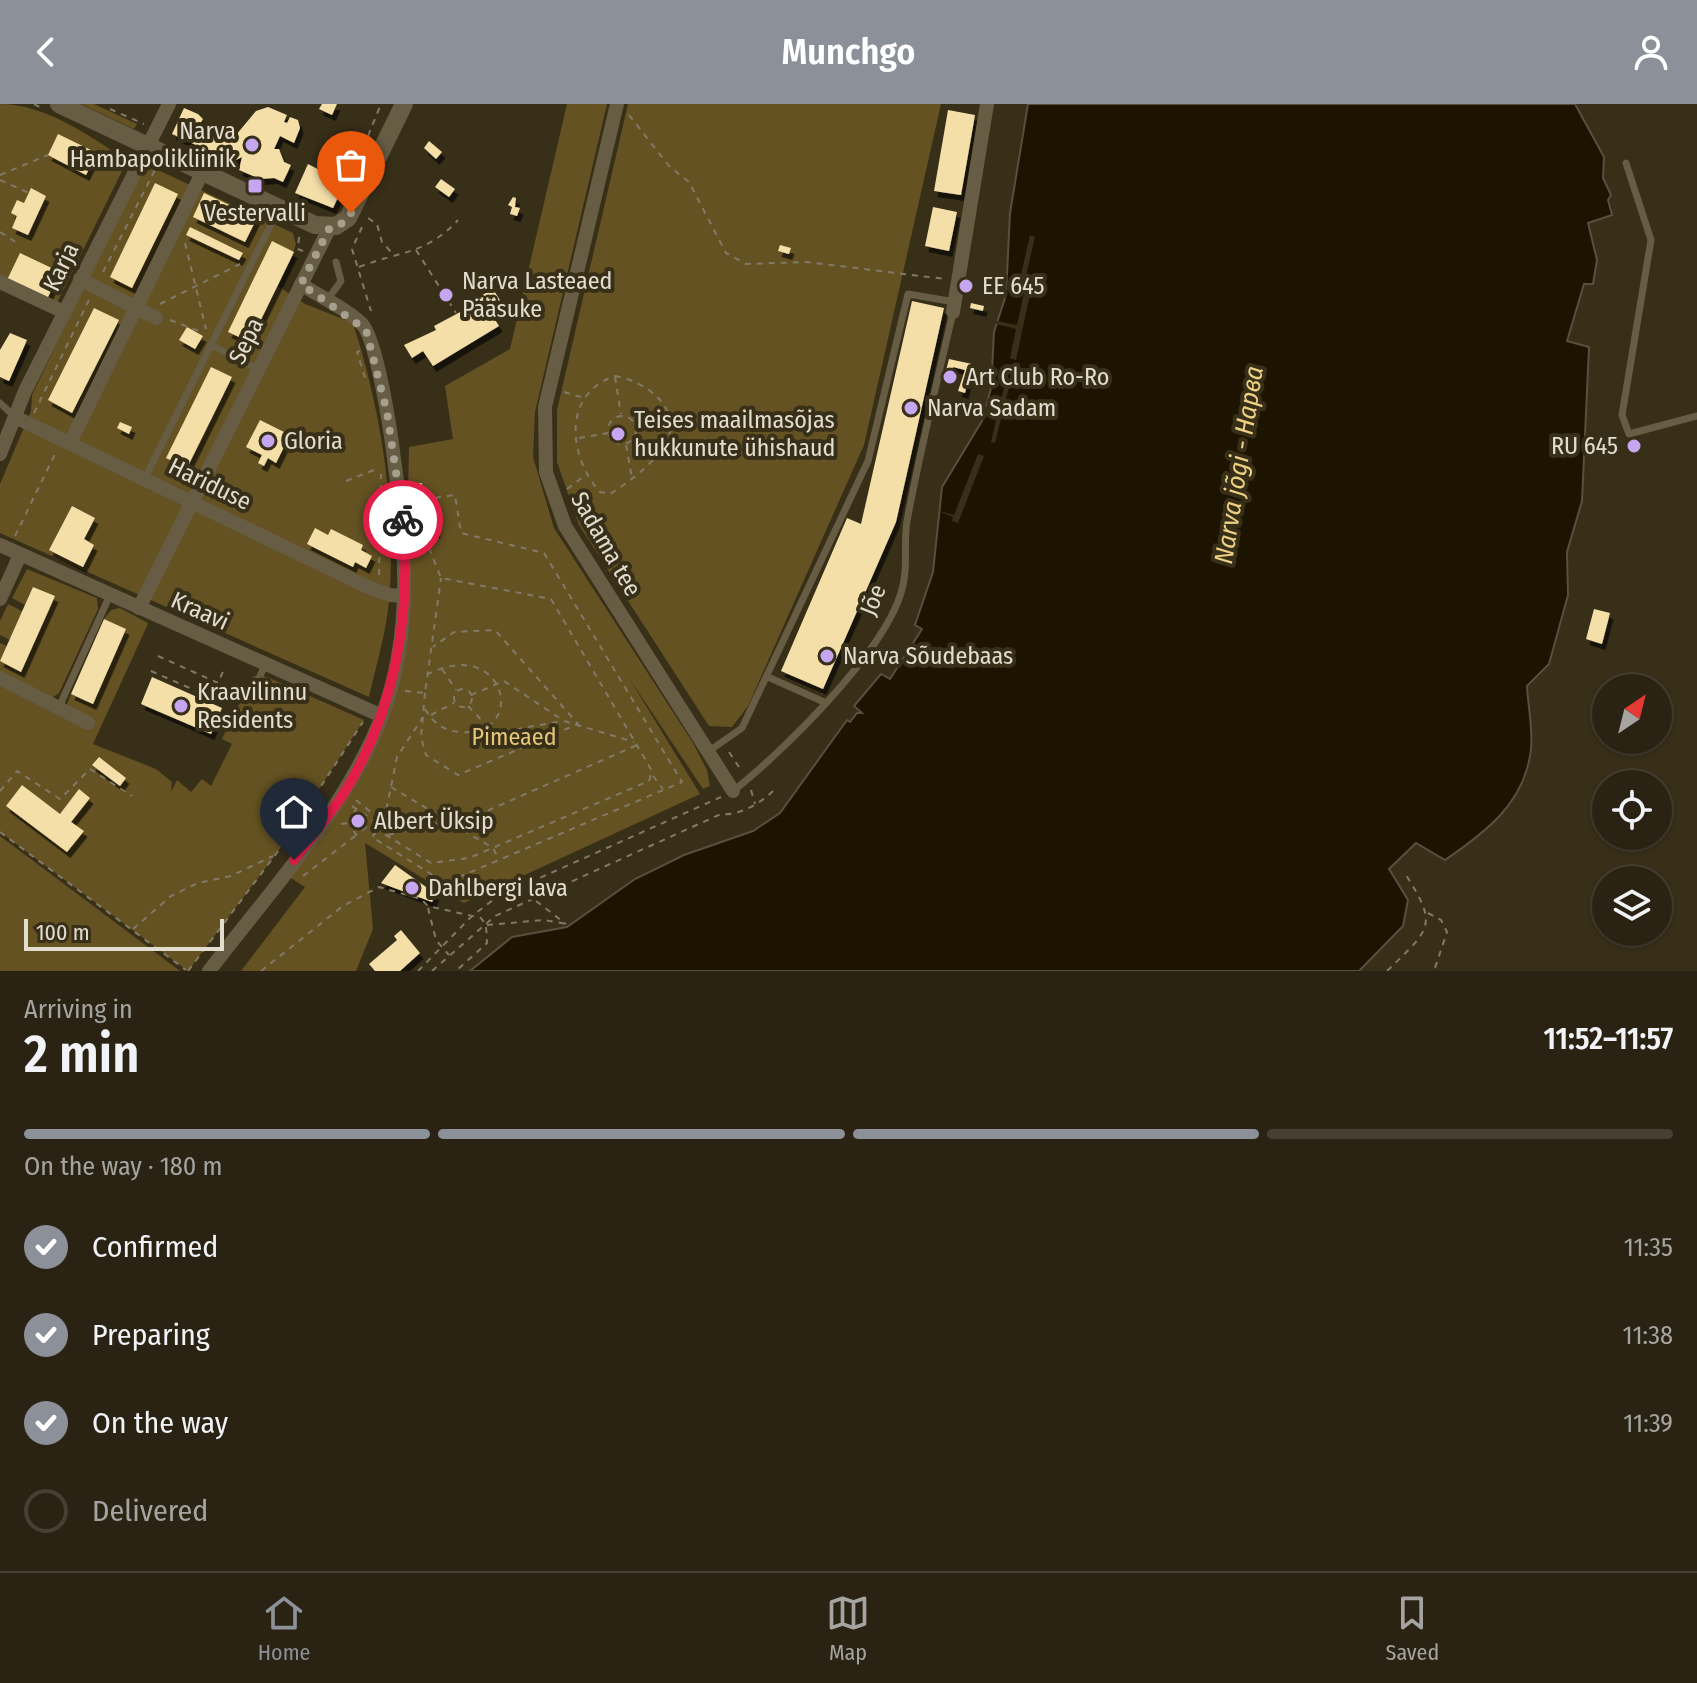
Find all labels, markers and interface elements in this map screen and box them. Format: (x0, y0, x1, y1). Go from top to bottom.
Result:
icon: back (24, 30, 68, 74)
text: Munchgo (781, 30, 916, 74)
icon: person (1629, 30, 1673, 74)
place label: Narva Hambapolikliinik (70, 117, 237, 173)
pin (317, 131, 385, 213)
marker: Narva Hambapolikliinik (243, 136, 261, 154)
icon: bag (329, 143, 373, 187)
marker: Vestervalli (246, 177, 264, 195)
place label: Vestervalli (204, 199, 306, 227)
street label: Karja (37, 238, 85, 296)
place label: Narva Lasteaed Pääsuke (462, 267, 612, 323)
place label: EE 645 (982, 272, 1044, 300)
marker: EE 645 (957, 277, 975, 295)
marker: Narva Lasteaed Pääsuke (437, 286, 455, 304)
street label: Sepa (223, 313, 269, 369)
place label: Art Club Ro-Ro (966, 363, 1109, 391)
water label: Narva jõgi - Нарва (1208, 364, 1270, 566)
marker: Art Club Ro-Ro (941, 368, 959, 386)
place label: Narva Sadam (927, 394, 1056, 422)
marker: Narva Sadam (902, 399, 920, 417)
place label: Teises maailmasõjas hukkunute ühishaud (634, 406, 835, 462)
marker: Teises maailmasõjas hukkunute ühishaud (609, 425, 627, 443)
place label: Gloria (284, 427, 343, 455)
marker: Gloria (259, 432, 277, 450)
place label: RU 645 (1551, 432, 1618, 460)
marker: RU 645 (1625, 437, 1643, 455)
street label: Hariduse (164, 452, 256, 516)
courier (363, 480, 443, 560)
street label: Sadama tee (565, 487, 647, 601)
icon: bike (381, 498, 425, 542)
street label: Jõe (854, 580, 892, 620)
street label: Kraavi (167, 586, 233, 636)
place label: Narva Sõudebaas (843, 642, 1013, 670)
marker: Narva Sõudebaas (818, 647, 836, 665)
north arrow (1592, 674, 1672, 754)
map controls (1592, 674, 1672, 946)
place label: Kraavilinnu Residents (197, 678, 307, 734)
marker: Kraavilinnu Residents (172, 697, 190, 715)
park label: Pimeaed (471, 723, 557, 751)
button: locate (1592, 770, 1672, 850)
pin (260, 778, 328, 860)
icon: home (272, 790, 316, 834)
place label: Albert Üksip (374, 807, 494, 835)
marker: Albert Üksip (349, 812, 367, 830)
button: layers (1592, 866, 1672, 946)
place label: Dahlbergi lava (428, 874, 568, 902)
marker: Dahlbergi lava (403, 879, 421, 897)
scale bar (24, 915, 224, 951)
text: 100 m (36, 919, 90, 946)
text: Arriving in (24, 994, 133, 1025)
text: 11:52–11:57 (1544, 1021, 1673, 1057)
text: 2 min (24, 1023, 140, 1086)
text: On the way · 180 m (24, 1151, 222, 1182)
icon: check (24, 1225, 68, 1269)
text: Confirmed (92, 1229, 218, 1265)
text: 11:35 (1624, 1232, 1673, 1263)
icon: check (24, 1313, 68, 1357)
text: Preparing (92, 1317, 210, 1353)
text: 11:38 (1623, 1320, 1673, 1351)
icon: check (24, 1401, 68, 1445)
text: On the way (92, 1405, 228, 1441)
text: 11:39 (1623, 1408, 1673, 1439)
text: Delivered (92, 1493, 208, 1529)
tab: Home (258, 1591, 310, 1666)
tab: Map (826, 1591, 870, 1666)
tab: Saved (1385, 1591, 1439, 1666)

